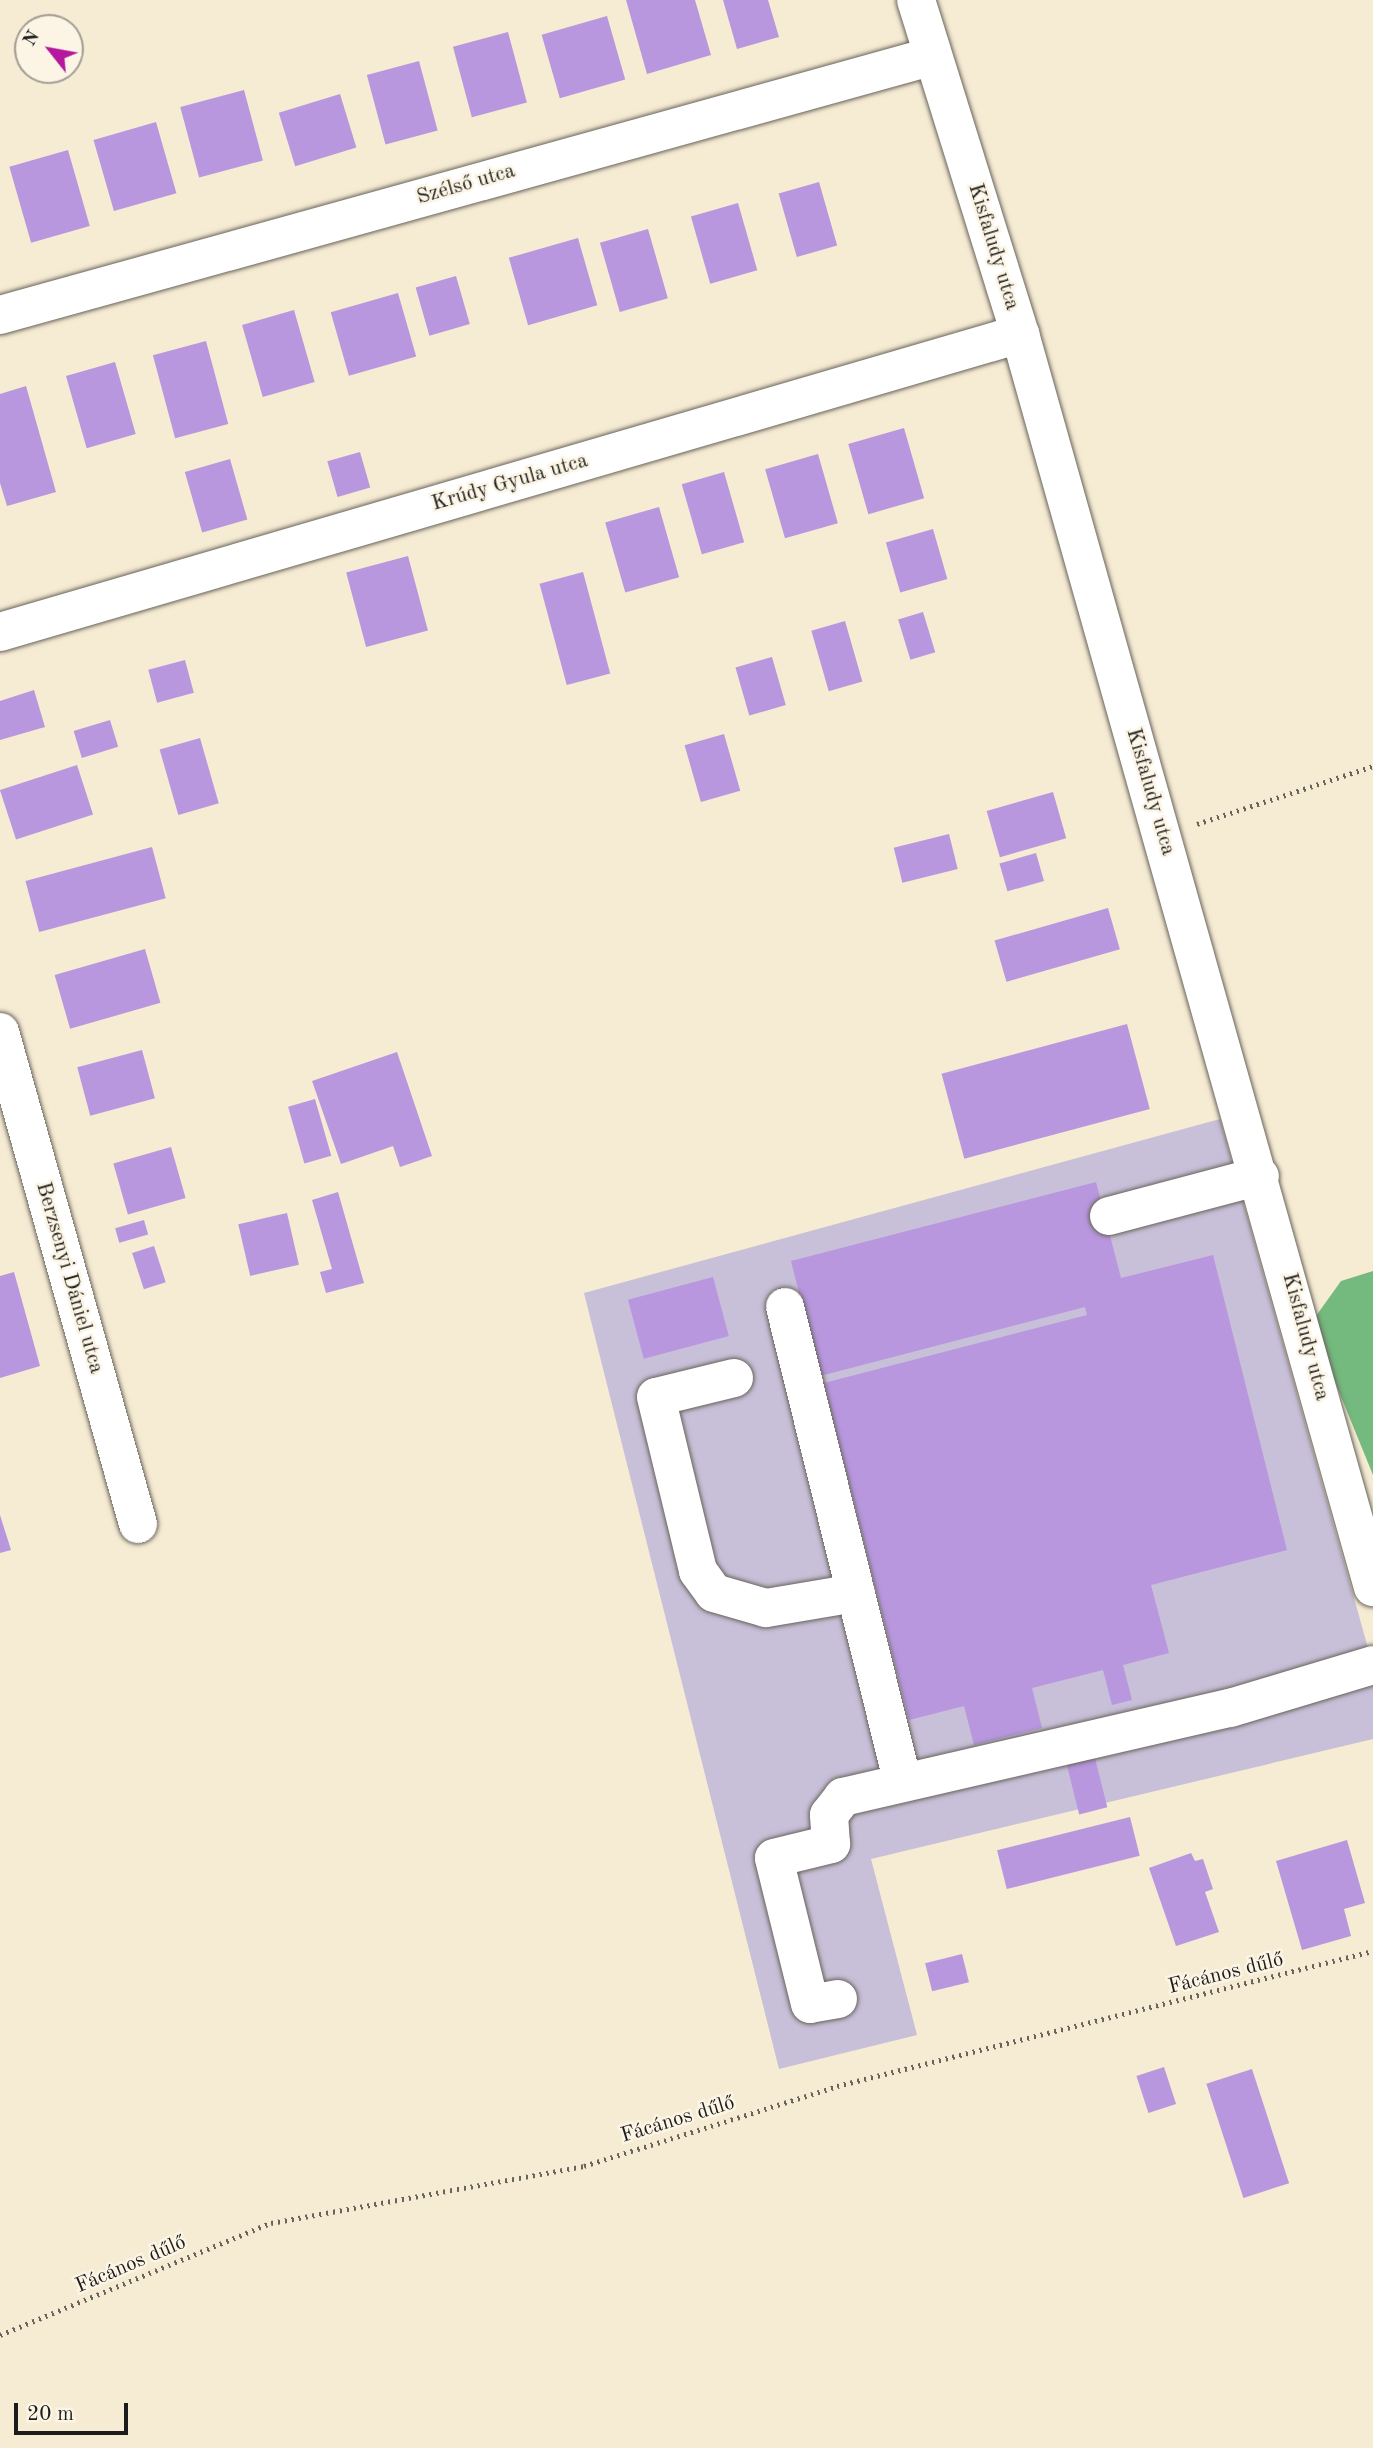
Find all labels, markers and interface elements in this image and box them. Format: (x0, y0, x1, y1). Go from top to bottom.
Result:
north arrow (14, 14, 84, 84)
text: N (20, 28, 44, 50)
street label: Szélső utca (414, 159, 518, 211)
street label: Kisfaludy utca (962, 181, 1024, 313)
street label: Krúdy Gyula utca (429, 449, 591, 517)
street label: Kisfaludy utca (1120, 726, 1180, 858)
street label: Berzsenyi Dániel utca (30, 1179, 108, 1377)
street label: Kisfaludy utca (1276, 1271, 1334, 1403)
street label: Fácános dűlő (1166, 1948, 1286, 2000)
street label: Fácános dűlő (618, 2091, 738, 2149)
street label: Fácános dűlő (72, 2230, 190, 2300)
scale bar (18, 2388, 131, 2432)
text: 20 m (27, 2404, 74, 2425)

